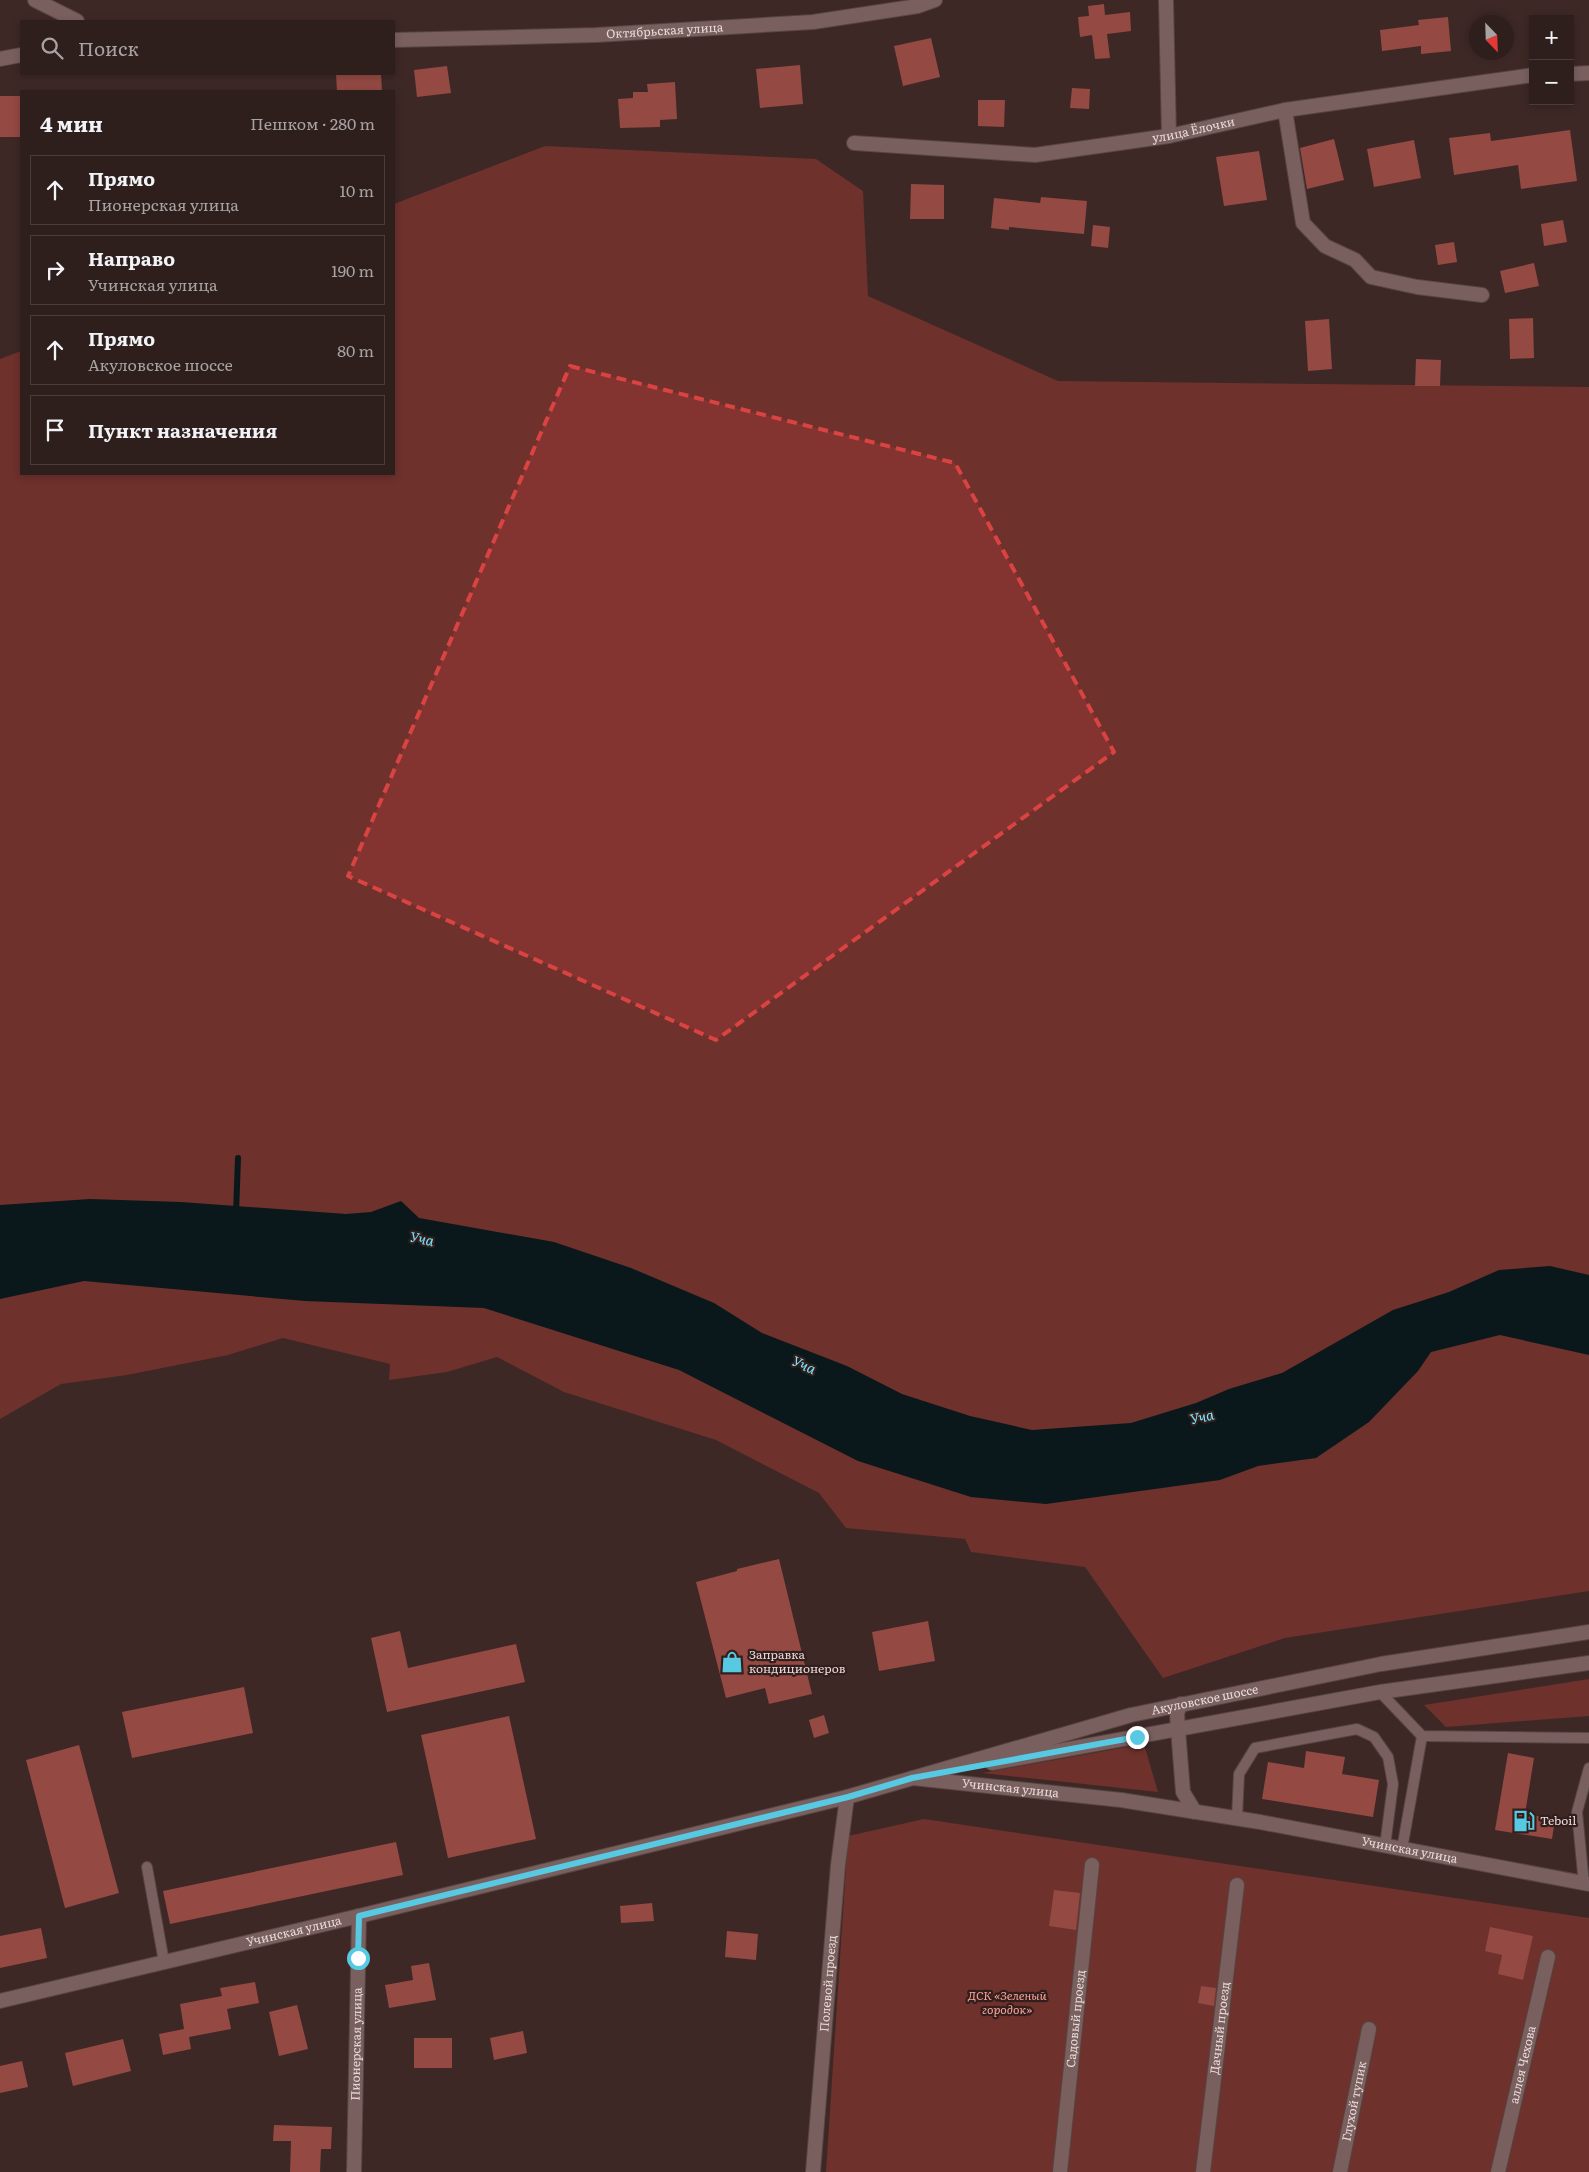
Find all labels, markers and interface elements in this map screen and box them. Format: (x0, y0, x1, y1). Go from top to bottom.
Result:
north arrow (1469, 15, 1514, 60)
map controls (1529, 15, 1574, 105)
button: + (1529, 15, 1574, 60)
street label: Октябрьская улица (606, 17, 724, 42)
search box (20, 20, 395, 75)
icon: search (38, 34, 66, 62)
text: Поиск (78, 34, 139, 62)
button: − (1529, 60, 1574, 105)
text: 4 мин (40, 107, 103, 138)
text: Пешком · 280 m (250, 111, 375, 135)
street label: улица Ёлочки (1151, 112, 1236, 146)
text: Прямо (88, 164, 155, 192)
icon: ahead (41, 176, 69, 204)
text: 10 m (340, 178, 374, 202)
text: Пионерская улица (88, 192, 239, 216)
text: Направо (88, 244, 175, 272)
icon: right (41, 256, 69, 284)
text: 190 m (331, 258, 374, 282)
text: Учинская улица (88, 272, 218, 296)
text: Прямо (88, 324, 155, 352)
icon: ahead (41, 336, 69, 364)
text: 80 m (337, 338, 374, 362)
text: Акуловское шоссе (88, 352, 233, 376)
icon: arrive (41, 416, 69, 444)
text: Пункт назначения (88, 416, 277, 444)
water label: Уча (408, 1226, 436, 1250)
water label: Уча (789, 1350, 819, 1378)
water label: Уча (1188, 1404, 1216, 1428)
place label: Заправка кондиционеров (749, 1645, 846, 1677)
shop icon: Заправка кондиционеров (719, 1649, 745, 1675)
street label: Акуловское шоссе (1149, 1679, 1260, 1719)
route end (1126, 1726, 1149, 1749)
street label: Учинская улица (961, 1773, 1060, 1801)
fuel station icon: Teboil (1511, 1808, 1537, 1834)
place label: Teboil (1540, 1811, 1576, 1829)
street label: Учинская улица (1360, 1831, 1460, 1867)
street label: Учинская улица (244, 1910, 344, 1950)
street label: Полевой проезд (814, 1934, 840, 2033)
route start (347, 1947, 370, 1970)
street label: Садовый проезд (1061, 1969, 1089, 2069)
street label: Дачный проезд (1205, 1981, 1233, 2075)
park label: ДСК «Зеленый городок» (967, 1986, 1047, 2018)
street label: Пионерская улица (345, 1987, 366, 2101)
street label: аллея Чехова (1504, 2023, 1540, 2106)
street label: Глухой тупик (1336, 2060, 1370, 2143)

